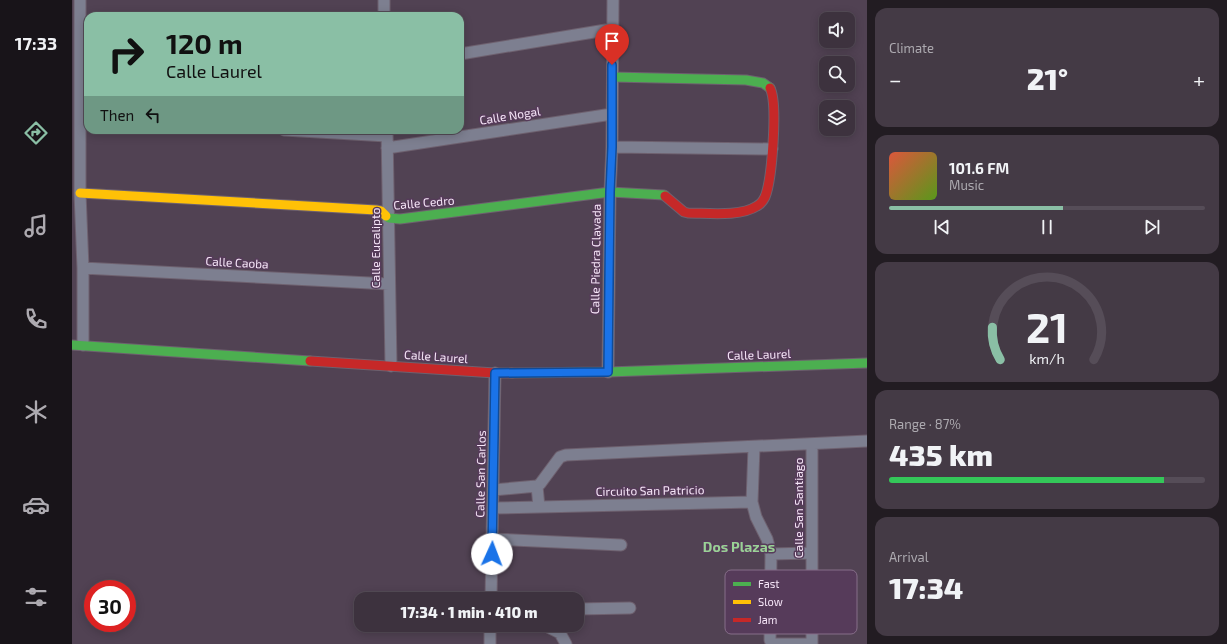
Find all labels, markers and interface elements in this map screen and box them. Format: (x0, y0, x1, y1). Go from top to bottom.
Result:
map controls (819, 12, 855, 136)
button: sound (819, 12, 855, 48)
pin (595, 24, 629, 65)
text: 120 m (166, 26, 243, 60)
icon: right (100, 28, 152, 80)
icon: arrive (601, 30, 623, 52)
text: 17:33 (15, 32, 57, 54)
text: Climate (889, 40, 934, 56)
button: search (819, 56, 855, 92)
text: Calle Laurel (166, 60, 262, 82)
text: 21° (1027, 60, 1068, 96)
text: − (889, 66, 902, 92)
text: + (1193, 66, 1205, 92)
button: layers (819, 100, 855, 136)
street label: Calle Nogal (478, 103, 542, 127)
icon: left (142, 104, 164, 126)
text: Then (100, 106, 134, 124)
icon: directions (22, 119, 50, 147)
text: 101.6 FM (949, 159, 1009, 177)
text: Music (949, 177, 984, 193)
street label: Calle Cedro (393, 192, 455, 212)
street label: Calle Piedra Clavada (587, 204, 603, 314)
street label: Calle Eucalipto (368, 208, 382, 288)
icon: music (22, 212, 50, 240)
icon: previous (931, 216, 953, 238)
icon: pause (1036, 216, 1058, 238)
icon: next (1141, 216, 1163, 238)
street label: Calle Caoba (205, 253, 269, 271)
text: 21 (1026, 301, 1068, 351)
icon: phone (22, 305, 50, 333)
street label: Calle Laurel (727, 346, 792, 362)
street label: Calle Laurel (404, 347, 469, 365)
text: km/h (1029, 350, 1065, 367)
icon: climate (22, 398, 50, 426)
text: Range · 87% (889, 416, 961, 432)
street label: Calle San Carlos (472, 430, 488, 518)
text: 435 km (889, 436, 993, 472)
street label: Calle San Santiago (791, 458, 805, 558)
street label: Circuito San Patricio (595, 482, 705, 498)
icon: car (22, 491, 50, 519)
position arrow (471, 533, 513, 575)
district label: Dos Plazas (703, 538, 775, 555)
text: Arrival (889, 549, 929, 565)
text: 17:34 (889, 569, 963, 605)
legend (725, 570, 857, 634)
text: Fast (758, 577, 780, 590)
speed limit sign: 30 (84, 580, 136, 632)
icon: filters (22, 583, 50, 611)
text: Slow (758, 595, 783, 608)
text: 17:34 · 1 min · 410 m (400, 603, 538, 621)
text: Jam (758, 613, 777, 626)

